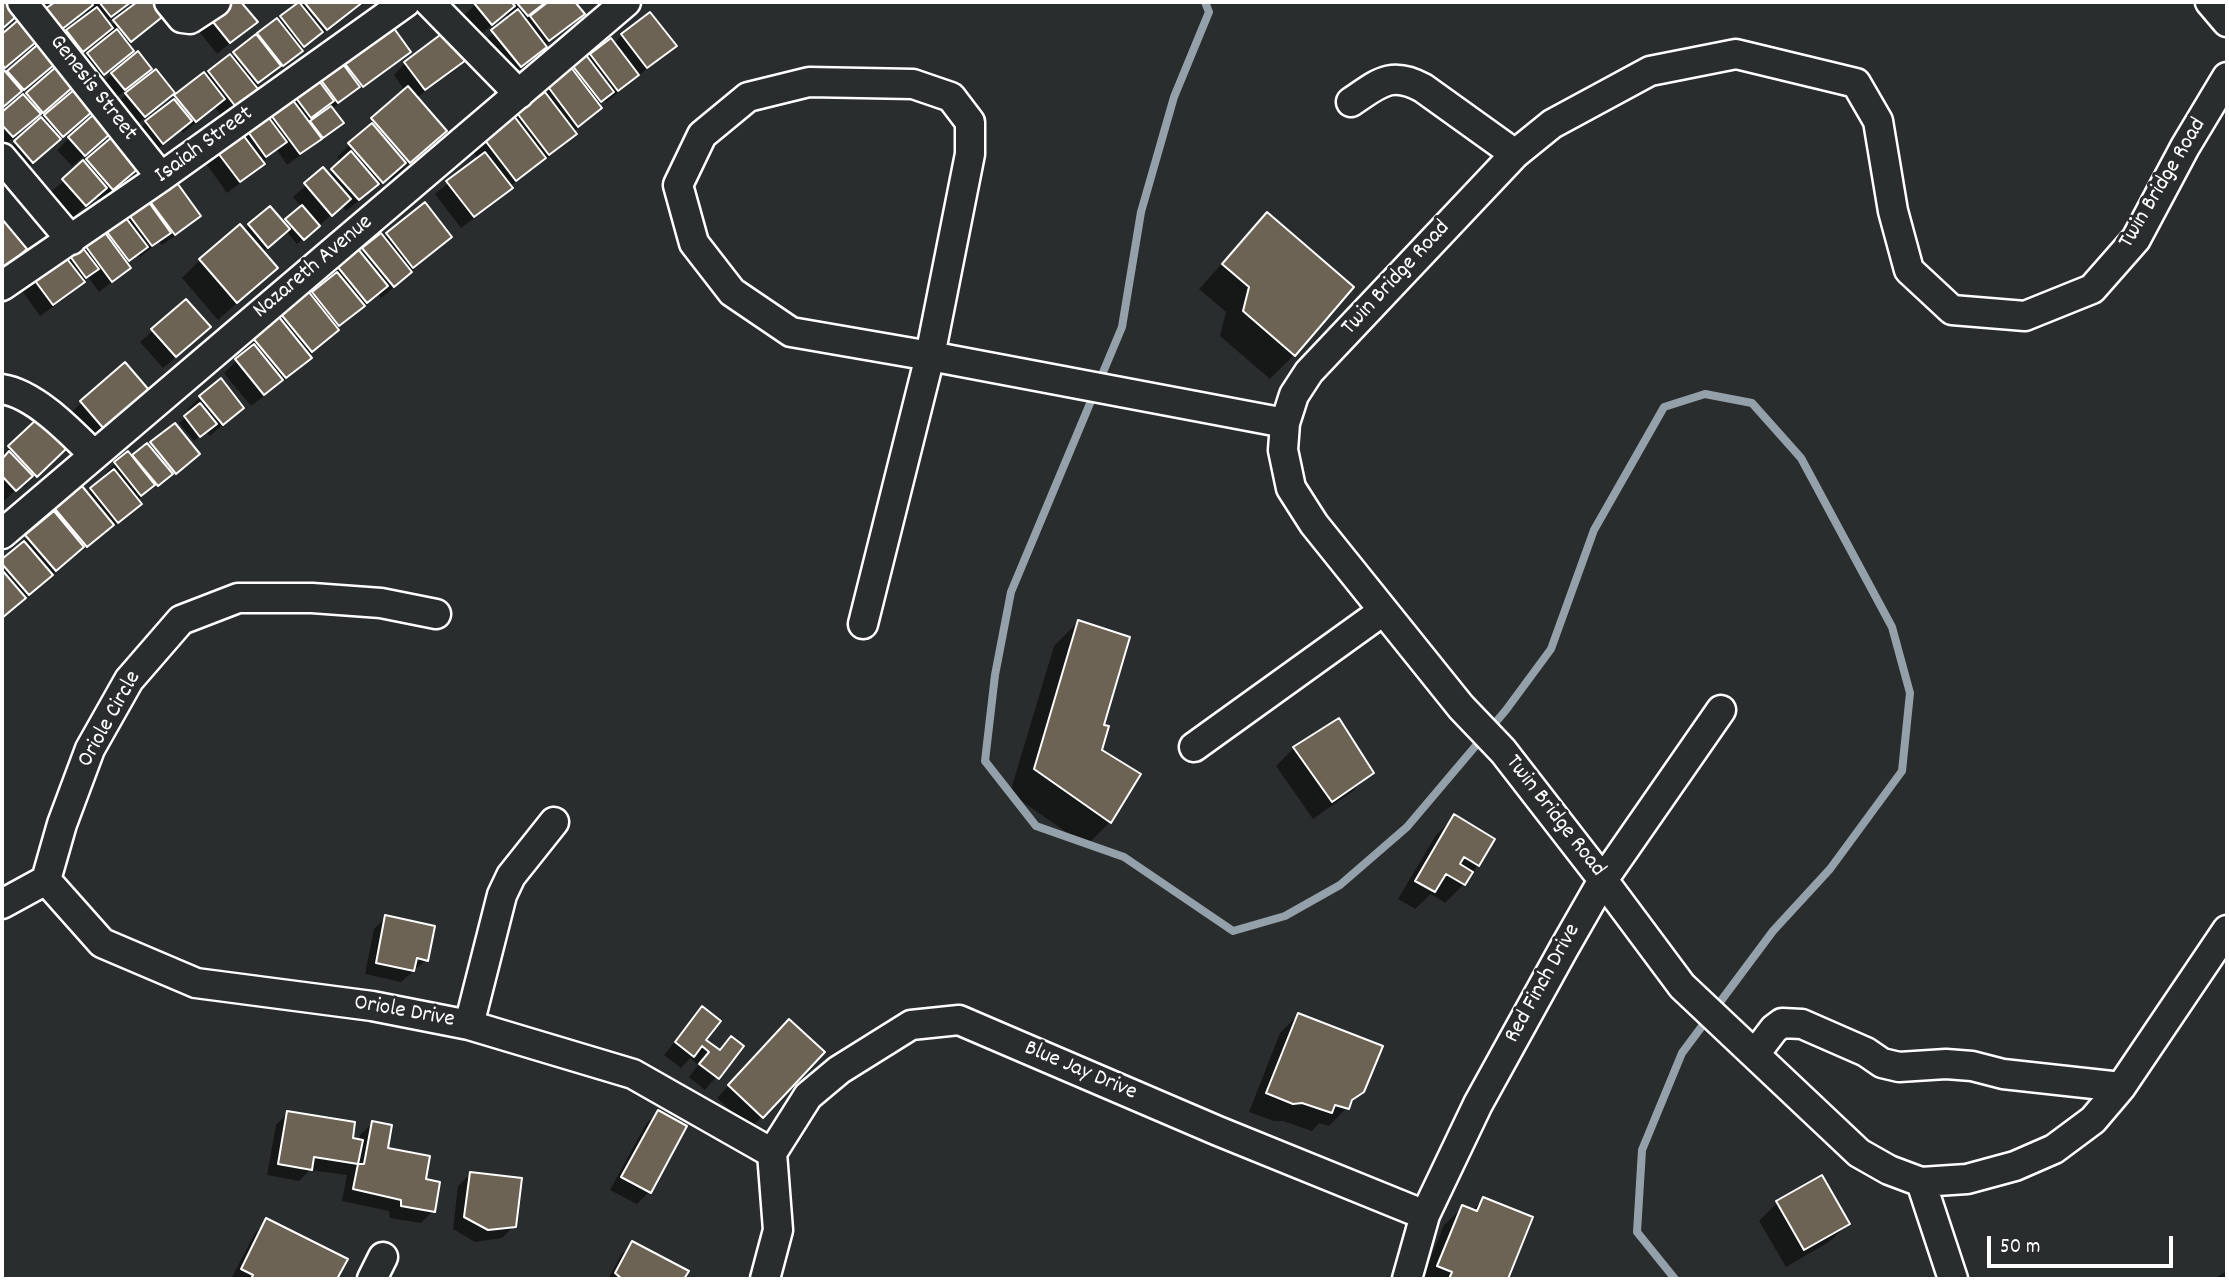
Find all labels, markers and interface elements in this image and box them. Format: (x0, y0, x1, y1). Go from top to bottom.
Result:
street label: Genesis Street (42, 30, 142, 148)
street label: Isaiah Street (151, 101, 259, 191)
street label: Twin Bridge Road (2114, 114, 2214, 254)
street label: Nazareth Avenue (249, 210, 379, 326)
street label: Twin Bridge Road (1337, 216, 1457, 342)
street label: Oriole Circle (73, 667, 149, 773)
street label: Twin Bridge Road (1498, 751, 1610, 883)
street label: Red Finch Drive (1500, 920, 1588, 1048)
street label: Oriole Drive (352, 991, 456, 1035)
street label: Blue Jay Drive (1019, 1036, 1141, 1108)
scale bar (1991, 1222, 2176, 1266)
text: 50 m (2000, 1233, 2040, 1263)

